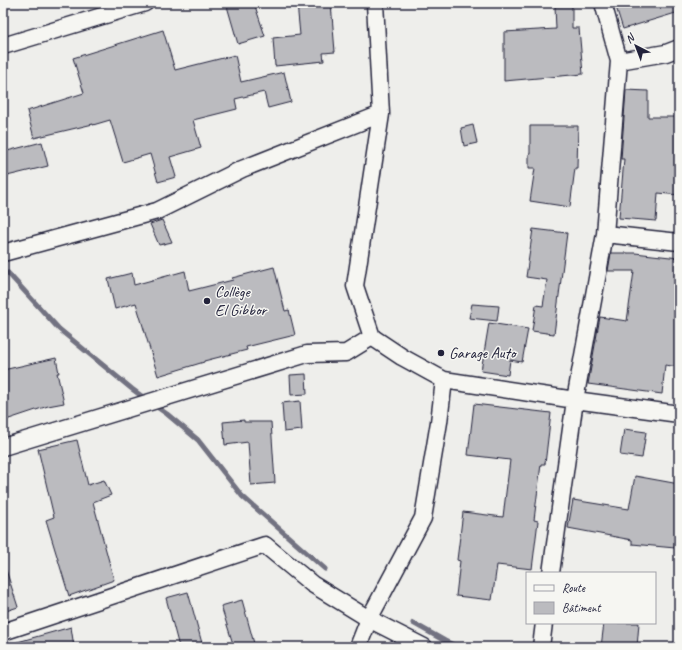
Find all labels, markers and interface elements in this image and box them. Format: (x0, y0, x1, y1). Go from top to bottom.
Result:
north arrow (616, 26, 656, 66)
text: N (622, 30, 638, 46)
place label: Collège El Gibbor (215, 282, 269, 320)
marker: Collège El Gibbor (202, 296, 212, 306)
place label: Garage Auto (449, 343, 518, 363)
marker: Garage Auto (436, 348, 446, 358)
legend (526, 572, 656, 624)
text: Route (562, 580, 586, 596)
text: Bâtiment (562, 600, 601, 616)

